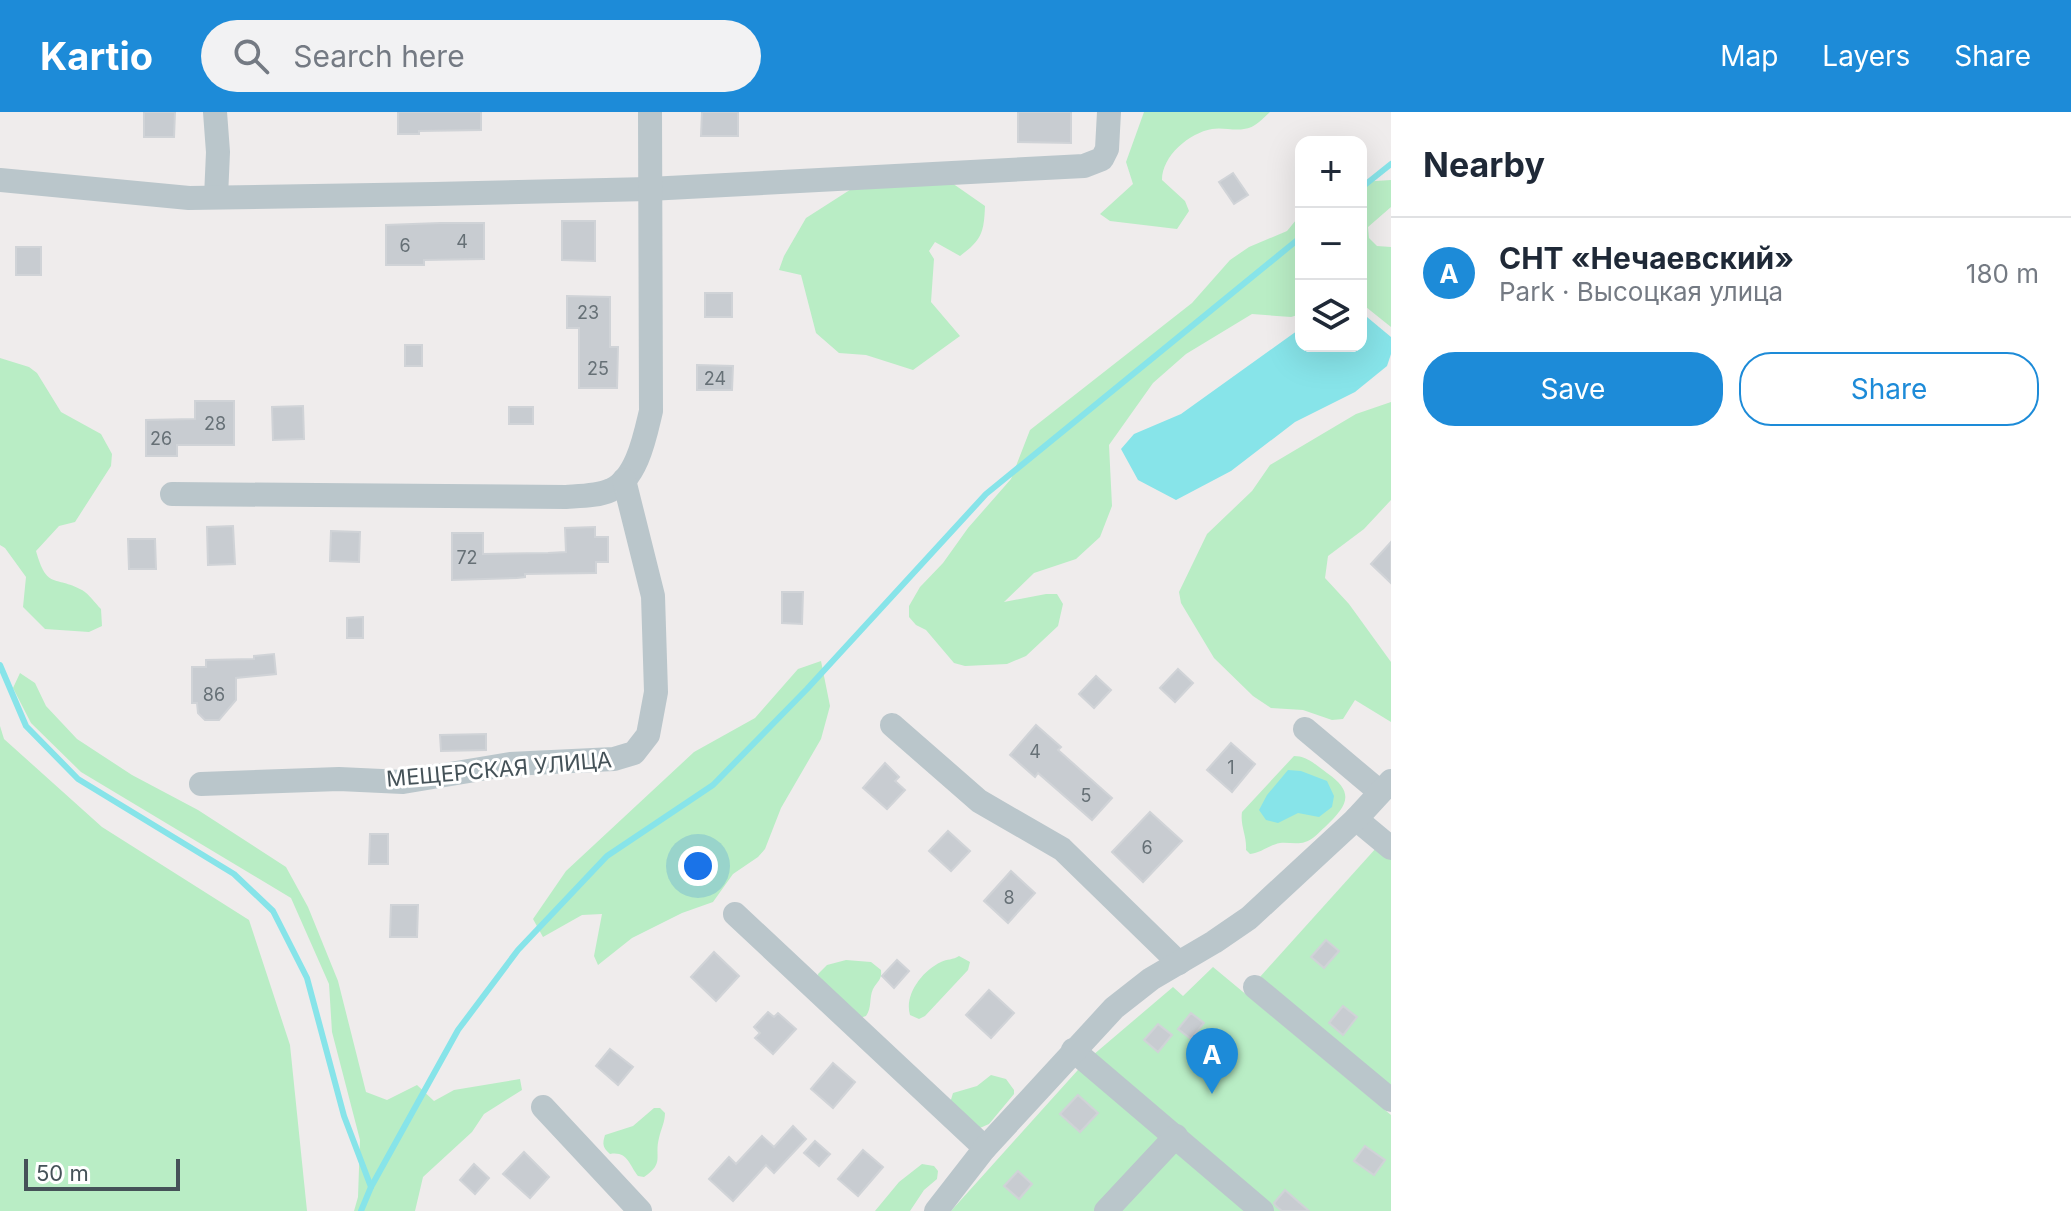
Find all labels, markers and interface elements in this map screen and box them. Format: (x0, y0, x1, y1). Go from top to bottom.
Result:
search box (201, 20, 761, 92)
text: Kartio (40, 33, 153, 79)
icon: search (229, 34, 273, 78)
text: Search here (293, 38, 465, 74)
text: Map (1720, 39, 1778, 73)
text: Layers (1822, 39, 1910, 73)
text: Share (1954, 39, 2031, 73)
map controls (1295, 136, 1367, 352)
button: + (1295, 136, 1367, 208)
text: Nearby (1423, 144, 1545, 185)
button: − (1295, 208, 1367, 280)
house number: 4 (456, 231, 468, 252)
house number: 6 (399, 235, 411, 256)
text: СНТ «Нечаевский» (1499, 240, 1794, 276)
text: A (1439, 258, 1459, 289)
text: 180 m (1966, 258, 2039, 289)
text: Park · Высоцкая улица (1499, 276, 1783, 307)
button: layers (1295, 280, 1367, 352)
house number: 23 (577, 302, 599, 323)
button: Save (1423, 352, 1723, 426)
button: Share (1739, 352, 2039, 426)
house number: 25 (587, 358, 609, 379)
house number: 24 (704, 368, 726, 389)
house number: 28 (204, 413, 226, 434)
house number: 26 (150, 428, 172, 449)
house number: 72 (456, 547, 478, 568)
house number: 86 (203, 684, 225, 705)
house number: 4 (1029, 741, 1041, 762)
street label: МЕЩЕРСКАЯ УЛИЦА (385, 746, 613, 792)
house number: 1 (1227, 757, 1235, 778)
house number: 5 (1081, 785, 1091, 806)
house number: 6 (1141, 837, 1153, 858)
your location (678, 846, 718, 886)
house number: 8 (1003, 887, 1015, 908)
pin: A (1186, 1028, 1238, 1094)
scale bar (24, 1155, 180, 1191)
text: 50 m (36, 1160, 89, 1186)

